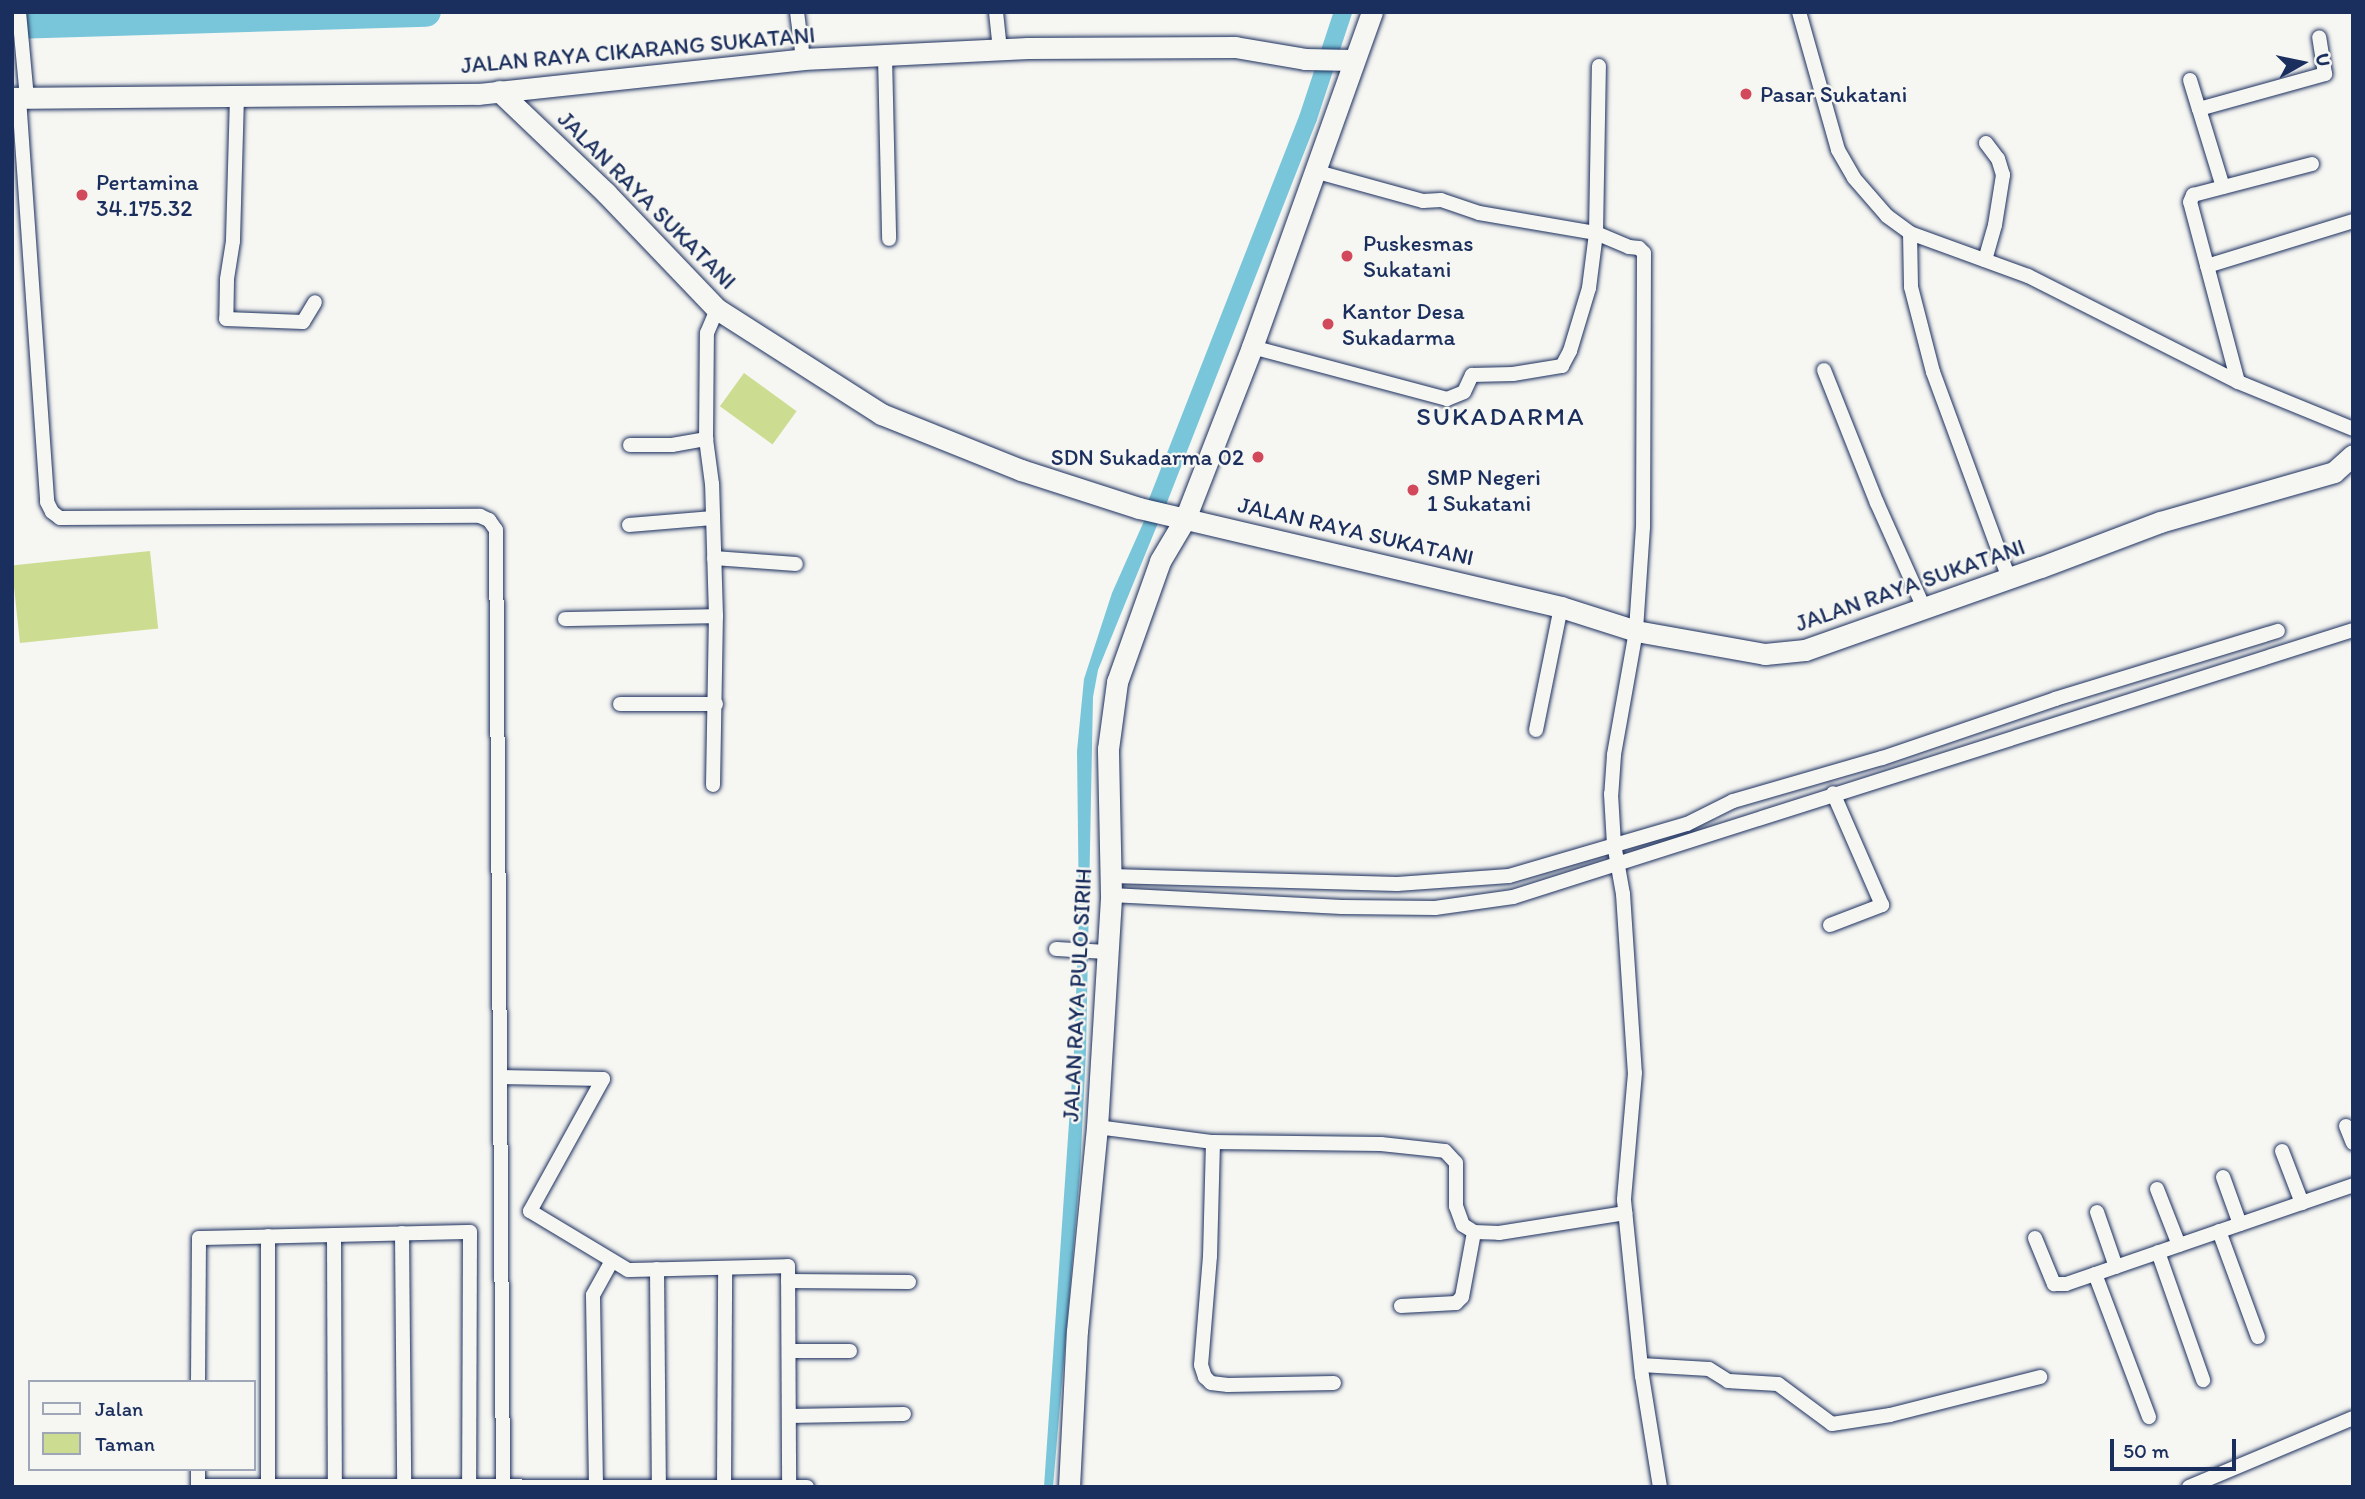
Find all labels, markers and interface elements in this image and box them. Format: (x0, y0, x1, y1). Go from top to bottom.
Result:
street label: JALAN RAYA CIKARANG SUKATANI (457, 21, 819, 79)
north arrow (2267, 28, 2337, 98)
text: U (2311, 52, 2336, 68)
place label: Pasar Sukatani (1760, 80, 1908, 108)
marker: Pasar Sukatani (1738, 86, 1754, 102)
street label: JALAN RAYA SUKATANI (551, 104, 743, 296)
place label: Pertamina 34.175.32 (96, 168, 199, 222)
marker: Pertamina 34.175.32 (74, 187, 90, 203)
place label: Puskesmas Sukatani (1363, 229, 1474, 283)
marker: Puskesmas Sukatani (1337, 246, 1357, 266)
place label: Kantor Desa Sukadarma (1342, 297, 1464, 351)
marker: Kantor Desa Sukadarma (1320, 316, 1336, 332)
district label: SUKADARMA (1417, 401, 1585, 433)
place label: SDN Sukadarma 02 (1051, 443, 1244, 471)
marker: SDN Sukadarma 02 (1250, 449, 1266, 465)
place label: SMP Negeri 1 Sukatani (1427, 463, 1541, 517)
marker: SMP Negeri 1 Sukatani (1405, 482, 1421, 498)
street label: JALAN RAYA SUKATANI (1234, 490, 1478, 572)
street label: JALAN RAYA SUKATANI (1791, 532, 2029, 638)
street label: JALAN RAYA PULO SIRIH (1057, 868, 1097, 1122)
legend (28, 1380, 256, 1471)
text: Jalan (95, 1396, 143, 1421)
scale bar (2113, 1426, 2239, 1470)
text: Taman (95, 1431, 155, 1456)
text: 50 m (2123, 1438, 2169, 1463)

